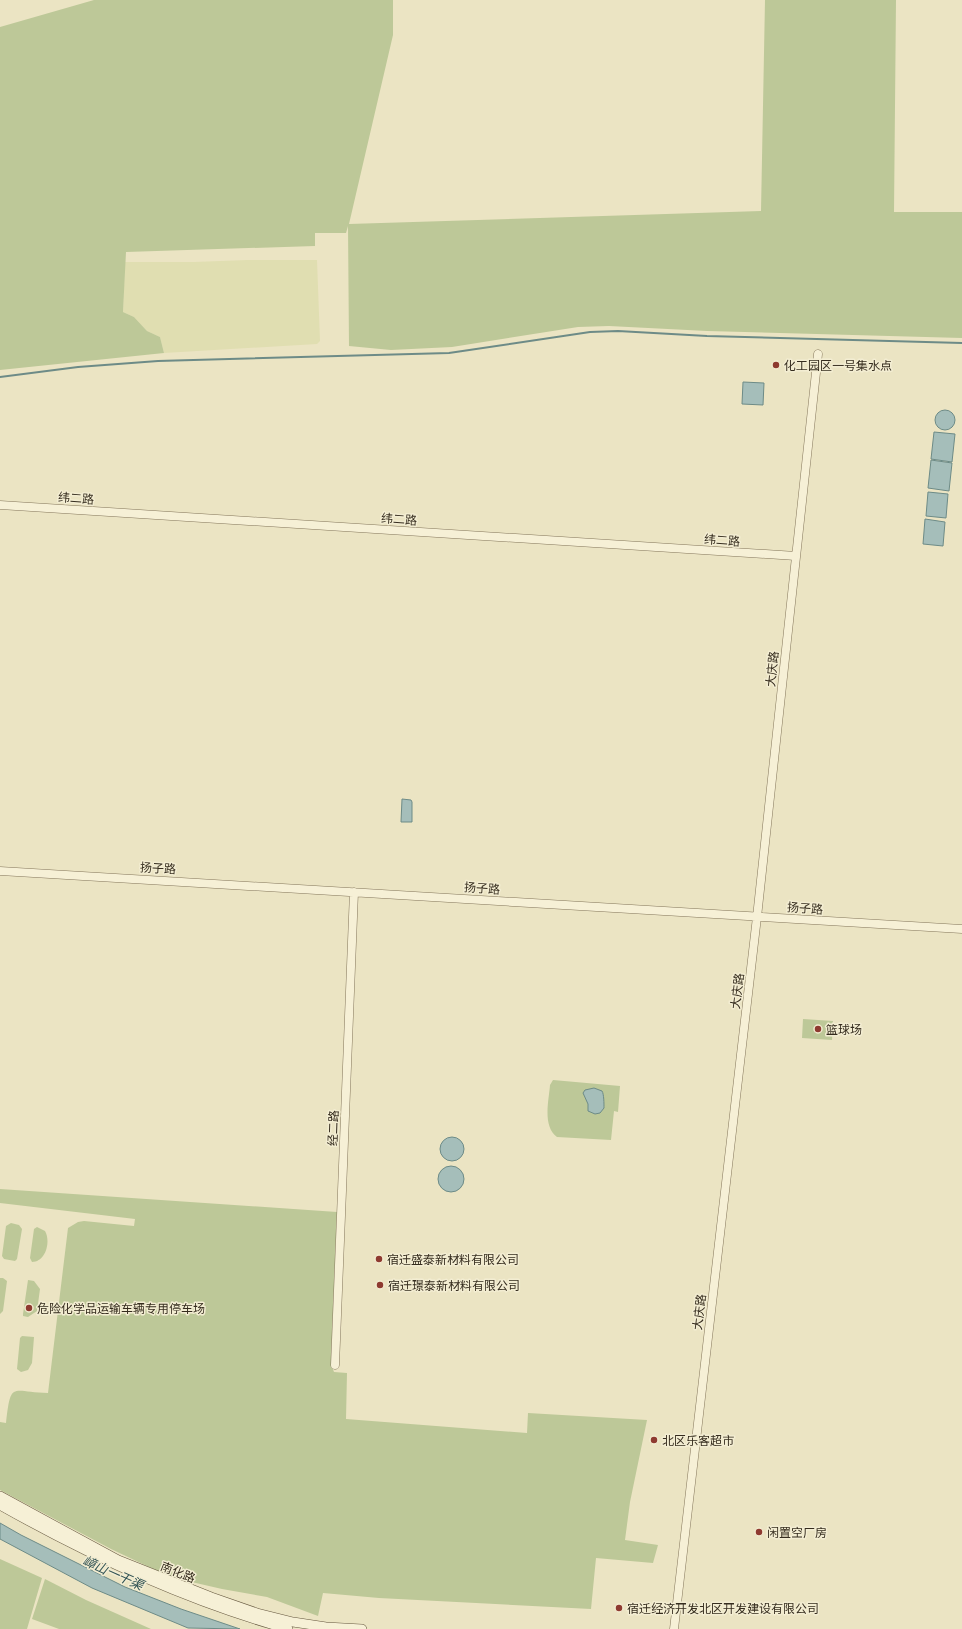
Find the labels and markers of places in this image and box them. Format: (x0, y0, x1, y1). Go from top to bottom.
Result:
place label: 化工园区一号集水点 (784, 358, 892, 373)
marker: 化工园区一号集水点 (771, 360, 781, 370)
place label: 篮球场 (826, 1022, 862, 1037)
marker: 篮球场 (813, 1024, 823, 1034)
place label: 宿迁盛泰新材料有限公司 (387, 1252, 519, 1267)
marker: 宿迁盛泰新材料有限公司 (374, 1254, 384, 1264)
place label: 宿迁璟泰新材料有限公司 (388, 1278, 520, 1293)
marker: 宿迁璟泰新材料有限公司 (375, 1280, 385, 1290)
place label: 危险化学品运输车辆专用停车场 (37, 1301, 205, 1316)
marker: 危险化学品运输车辆专用停车场 (24, 1303, 34, 1313)
place label: 北区乐客超市 (662, 1433, 734, 1448)
marker: 北区乐客超市 (649, 1435, 659, 1445)
place label: 闲置空厂房 (767, 1525, 827, 1540)
marker: 闲置空厂房 (754, 1527, 764, 1537)
place label: 宿迁经济开发北区开发建设有限公司 (627, 1601, 819, 1616)
marker: 宿迁经济开发北区开发建设有限公司 (614, 1603, 624, 1613)

